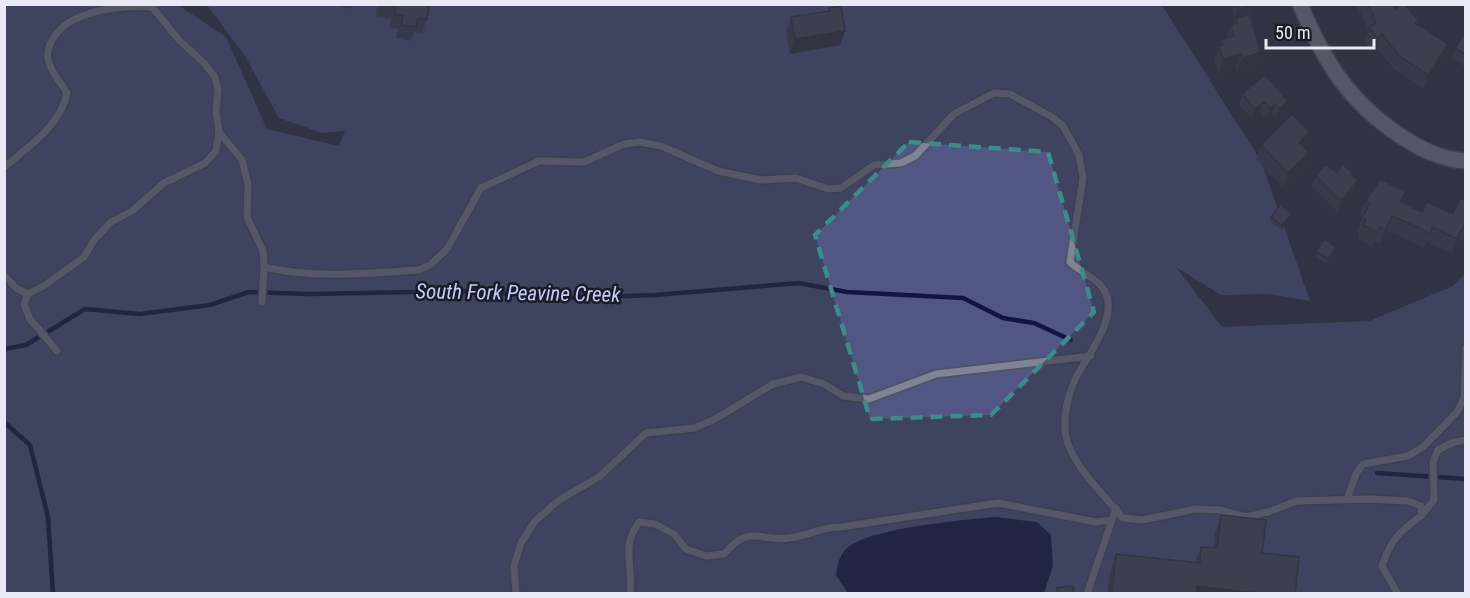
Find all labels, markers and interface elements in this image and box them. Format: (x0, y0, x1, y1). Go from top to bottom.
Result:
scale bar (1266, 12, 1374, 50)
text: 50 m (1275, 22, 1310, 43)
water label: South Fork Peavine Creek (415, 279, 621, 307)

